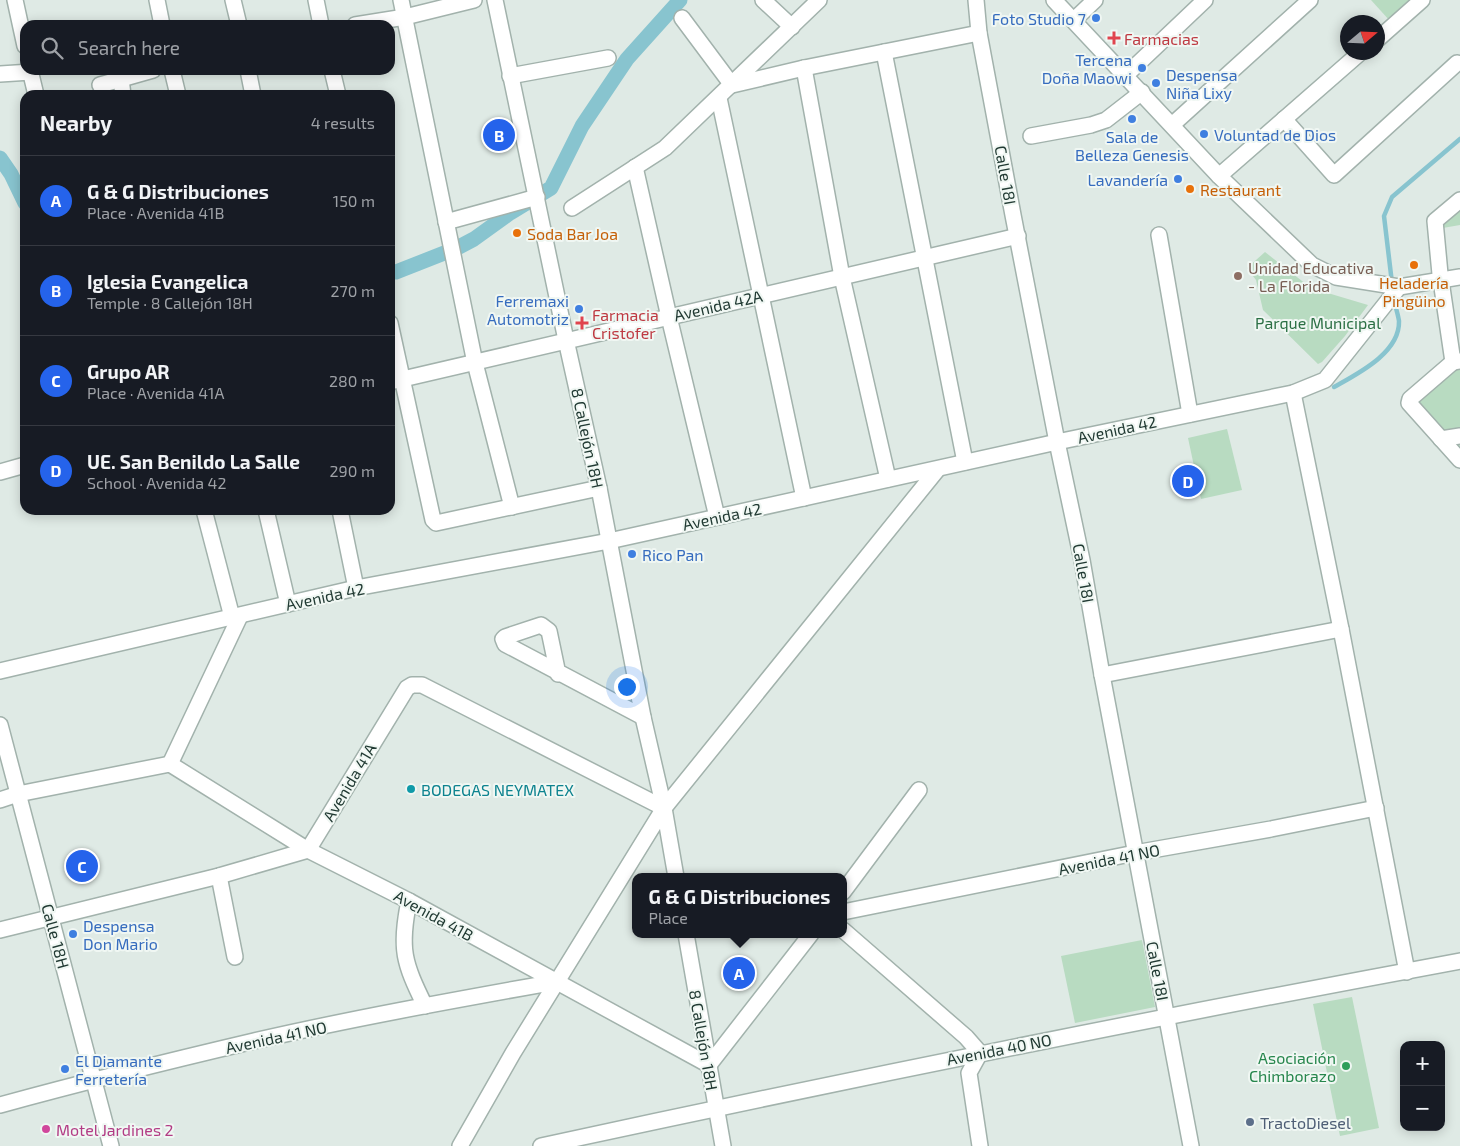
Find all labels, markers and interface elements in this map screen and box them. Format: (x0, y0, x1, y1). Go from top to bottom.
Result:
place label: Foto Studio 7 (992, 9, 1086, 28)
marker: Foto Studio 7 (1090, 12, 1102, 24)
north arrow (1340, 15, 1385, 60)
search box (20, 20, 395, 75)
place label: Farmacias (1124, 29, 1199, 48)
marker: Farmacias (1108, 32, 1120, 44)
icon: search (38, 34, 66, 62)
text: Search here (78, 36, 180, 59)
place label: Tercena Doña Maowi (1042, 50, 1132, 87)
marker: Tercena Doña Maowi (1136, 62, 1148, 74)
place label: Despensa Niña Lixy (1166, 65, 1237, 102)
marker: Despensa Niña Lixy (1150, 77, 1162, 89)
text: Nearby (40, 110, 112, 135)
text: 4 results (311, 113, 375, 132)
marker: Sala de Belleza Genesis (1126, 113, 1138, 125)
pin: B (483, 116, 515, 154)
place label: Voluntad de Dios (1214, 125, 1336, 144)
place label: Sala de Belleza Genesis (1075, 127, 1189, 164)
marker: Voluntad de Dios (1198, 128, 1210, 140)
street label: Calle 18I (991, 144, 1021, 206)
place label: Lavandería (1088, 170, 1168, 189)
marker: Lavandería (1172, 173, 1184, 185)
text: G & G Distribuciones (87, 180, 269, 203)
place label: Restaurant (1200, 180, 1281, 199)
marker: Restaurant (1184, 183, 1196, 195)
text: A (51, 191, 61, 210)
text: 150 m (333, 191, 375, 210)
text: Place · Avenida 41B (87, 203, 224, 222)
place label: Soda Bar Joa (527, 224, 618, 243)
marker: Soda Bar Joa (511, 227, 523, 239)
place label: Unidad Educativa - La Florida (1248, 258, 1374, 295)
marker: Heladería Pingüino (1408, 259, 1420, 271)
text: Iglesia Evangelica (87, 270, 248, 293)
marker: Unidad Educativa - La Florida (1232, 270, 1244, 282)
place label: Heladería Pingüino (1379, 273, 1449, 310)
text: B (51, 281, 61, 300)
text: 270 m (331, 281, 375, 300)
street label: Avenida 42A (672, 286, 764, 324)
place label: Ferremaxi Automotriz (487, 291, 569, 328)
text: Temple · 8 Callejón 18H (87, 293, 253, 312)
marker: Ferremaxi Automotriz (573, 303, 585, 315)
place label: Farmacia Cristofer (592, 305, 659, 342)
park label: Parque Municipal (1255, 313, 1381, 332)
marker: Farmacia Cristofer (576, 317, 588, 329)
text: Grupo AR (87, 360, 170, 383)
text: C (51, 371, 61, 390)
text: 280 m (329, 371, 375, 390)
text: Place · Avenida 41A (87, 383, 224, 402)
street label: 8 Callejón 18H (567, 386, 608, 490)
street label: Avenida 42 (1076, 411, 1158, 447)
text: UE. San Benildo La Salle (87, 450, 300, 473)
text: D (51, 461, 61, 480)
text: 290 m (330, 461, 375, 480)
pin: D (1172, 462, 1204, 500)
text: School · Avenida 42 (87, 473, 226, 492)
street label: Avenida 42 (681, 498, 763, 534)
street label: Calle 18I (1069, 542, 1099, 604)
place label: Rico Pan (642, 545, 704, 564)
marker: Rico Pan (626, 548, 638, 560)
street label: Avenida 42 (284, 578, 366, 614)
your location (614, 674, 640, 700)
street label: Avenida 41A (318, 740, 380, 824)
place label: BODEGAS NEYMATEX (421, 780, 574, 799)
marker: BODEGAS NEYMATEX (405, 783, 417, 795)
street label: Avenida 41 NO (1057, 840, 1161, 878)
pin: C (66, 847, 98, 885)
popup (632, 873, 847, 938)
street label: Avenida 41B (391, 885, 477, 945)
text: G & G Distribuciones (649, 885, 830, 908)
street label: Calle 18H (38, 901, 74, 971)
text: Place (649, 908, 688, 927)
place label: Despensa Don Mario (83, 916, 158, 953)
marker: Despensa Don Mario (67, 928, 79, 940)
street label: Calle 18I (1143, 940, 1173, 1002)
pin: A (723, 954, 755, 992)
street label: 8 Callejón 18H (685, 988, 722, 1092)
street label: Avenida 41 NO (224, 1017, 328, 1057)
street label: Avenida 40 NO (945, 1030, 1053, 1068)
map controls (1400, 1041, 1445, 1131)
button: + (1400, 1041, 1445, 1086)
place label: Asociación Chimborazo (1249, 1048, 1336, 1085)
place label: El Diamante Ferretería (75, 1051, 162, 1088)
marker: Asociación Chimborazo (1340, 1060, 1352, 1072)
marker: El Diamante Ferretería (59, 1063, 71, 1075)
button: − (1400, 1086, 1445, 1131)
place label: TractoDiesel (1260, 1113, 1351, 1132)
marker: TractoDiesel (1244, 1116, 1256, 1128)
place label: Motel Jardines 2 (56, 1120, 174, 1139)
marker: Motel Jardines 2 (40, 1123, 52, 1135)

